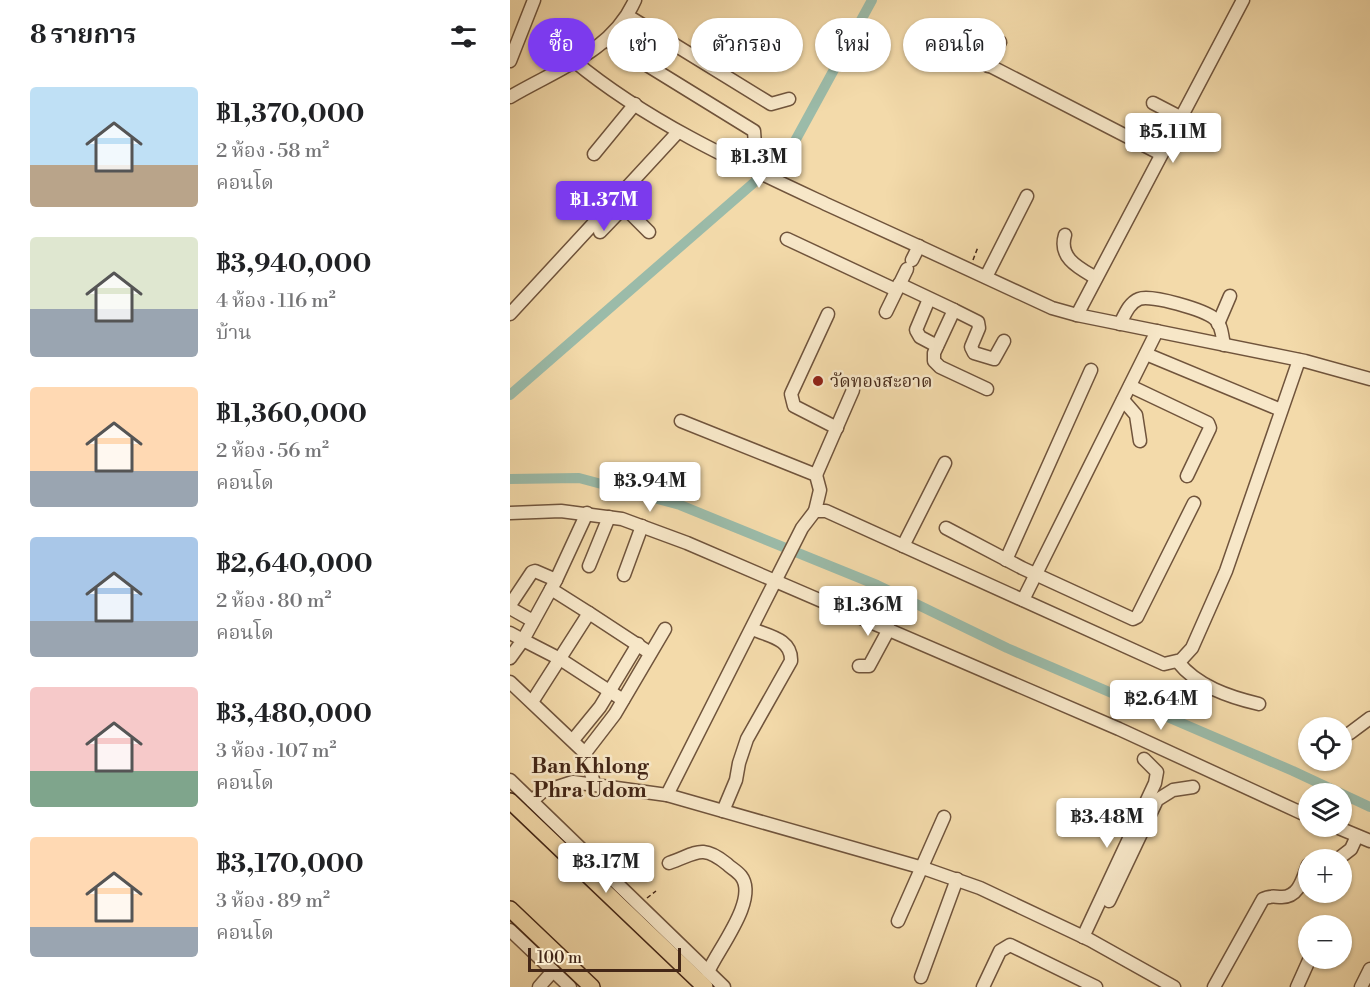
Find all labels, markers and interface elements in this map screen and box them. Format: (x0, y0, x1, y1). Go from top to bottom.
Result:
chip: ซื้อ (528, 18, 595, 72)
chip: เช่า (607, 18, 679, 72)
chip: ตัวกรอง (691, 18, 803, 72)
chip: ใหม่ (815, 18, 891, 72)
chip: คอนโด (903, 18, 1006, 72)
text: 8 รายการ (30, 19, 137, 51)
icon: filters (447, 20, 480, 53)
text: ฿1,370,000 (216, 98, 365, 130)
icon: home (78, 111, 150, 183)
pin: ฿5.11M (1124, 113, 1222, 164)
text: ฿5.11M (1139, 120, 1207, 145)
pin: ฿1.3M (717, 138, 801, 189)
text: 2 ห้อง · 58 m² (216, 139, 329, 164)
text: ฿1.3M (731, 145, 788, 170)
text: คอนโด (216, 171, 274, 196)
pin: ฿1.37M (555, 181, 653, 232)
text: ฿1.37M (570, 188, 638, 213)
text: ฿3,940,000 (216, 248, 371, 280)
icon: home (78, 261, 150, 333)
text: 4 ห้อง · 116 m² (216, 289, 336, 314)
text: บ้าน (216, 321, 252, 346)
place label: วัดทองสะอาด (830, 370, 933, 393)
marker: วัดทองสะอาด (811, 374, 825, 388)
text: ฿1,360,000 (216, 398, 367, 430)
icon: home (78, 411, 150, 483)
text: 2 ห้อง · 56 m² (216, 439, 329, 464)
pin: ฿3.94M (601, 462, 699, 513)
text: ฿3.94M (614, 469, 687, 494)
text: คอนโด (216, 471, 274, 496)
text: ฿2,640,000 (216, 548, 373, 580)
icon: home (78, 561, 150, 633)
pin: ฿1.36M (819, 586, 917, 637)
text: 2 ห้อง · 80 m² (216, 589, 331, 614)
text: ฿1.36M (833, 593, 903, 618)
text: คอนโด (216, 621, 274, 646)
pin: ฿2.64M (1112, 680, 1210, 731)
text: ฿2.64M (1124, 687, 1198, 712)
text: ฿3,480,000 (216, 698, 372, 730)
icon: home (78, 711, 150, 783)
map controls (1298, 717, 1352, 969)
button: locate (1298, 717, 1352, 771)
text: 3 ห้อง · 107 m² (216, 739, 337, 764)
district label: Ban Khlong Phra Udom (531, 754, 650, 804)
text: คอนโด (216, 771, 274, 796)
button: layers (1298, 783, 1352, 837)
pin: ฿3.48M (1058, 798, 1156, 849)
text: ฿3.48M (1070, 805, 1144, 830)
pin: ฿3.17M (557, 843, 655, 894)
text: ฿3,170,000 (216, 848, 364, 880)
button: + (1298, 849, 1352, 903)
text: ฿3.17M (572, 850, 640, 875)
icon: home (78, 861, 150, 933)
text: 3 ห้อง · 89 m² (216, 889, 330, 914)
button: − (1298, 915, 1352, 969)
text: คอนโด (216, 921, 274, 946)
scale bar (528, 945, 681, 972)
text: 100 m (537, 948, 582, 968)

